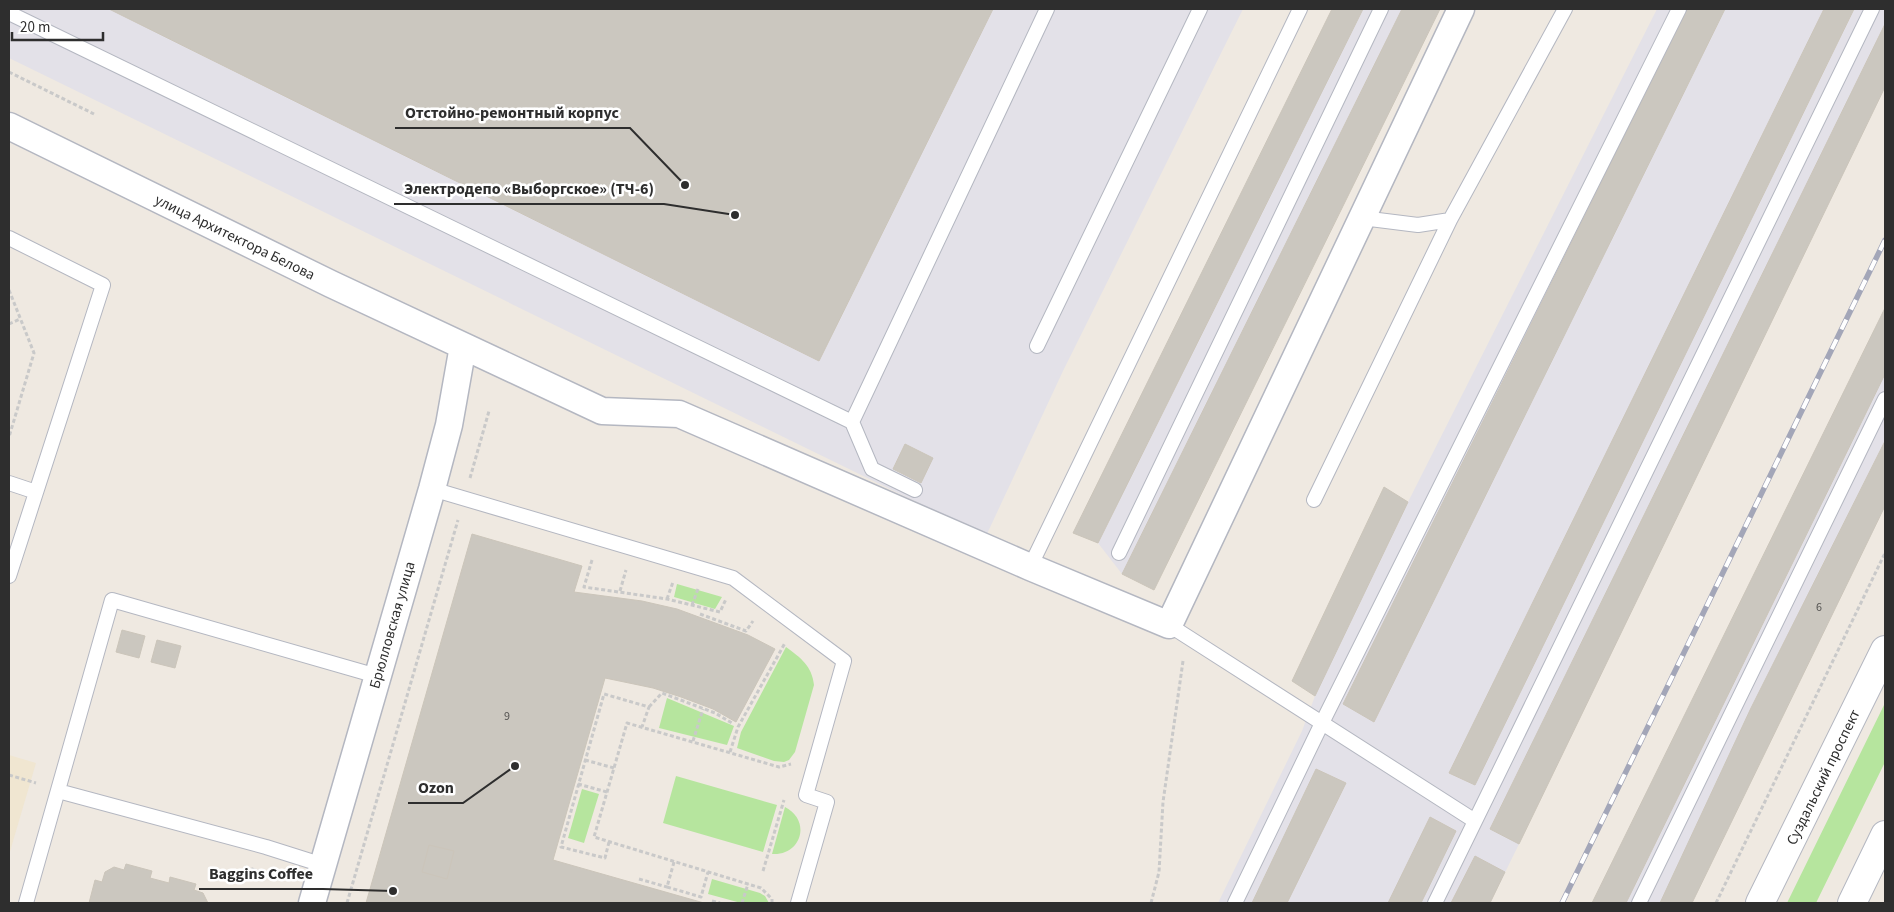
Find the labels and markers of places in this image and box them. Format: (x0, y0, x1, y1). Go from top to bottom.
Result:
callout: Отстойно-ремонтный корпус (395, 97, 630, 128)
callout: Электродепо «Выборгское» (ТЧ-6) (394, 173, 664, 204)
callout: Ozon (408, 772, 463, 803)
callout: Baggins Coffee (199, 858, 323, 889)

